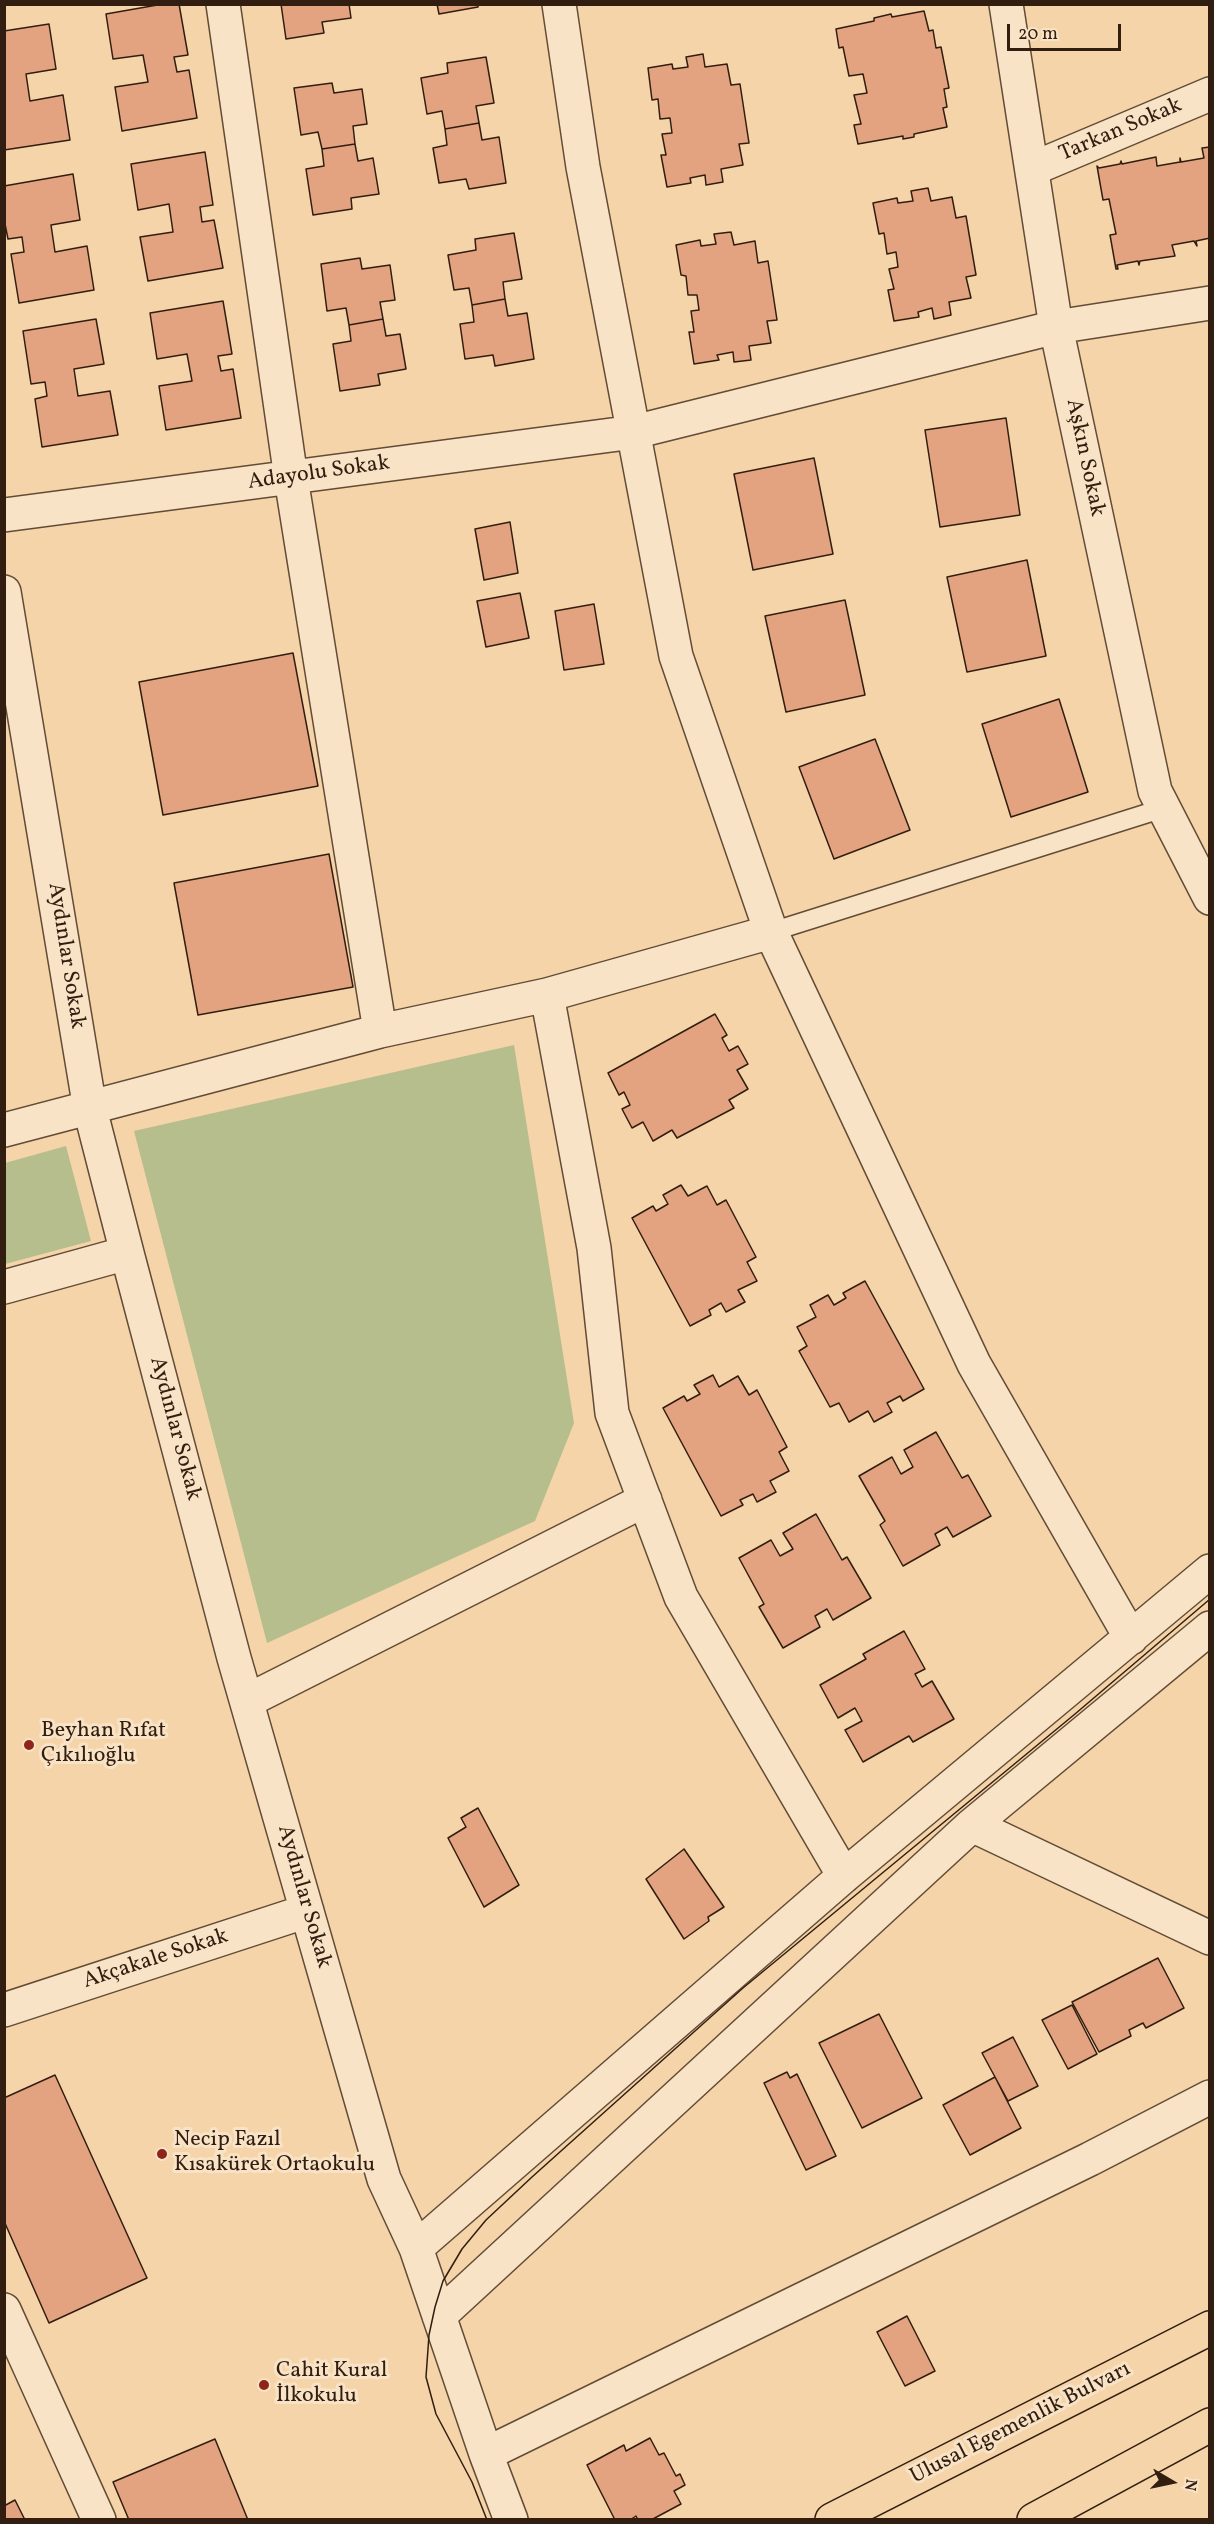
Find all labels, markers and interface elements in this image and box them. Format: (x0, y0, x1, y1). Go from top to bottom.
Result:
scale bar (1010, 12, 1124, 50)
text: 20 m (1018, 22, 1058, 47)
street label: Tarkan Sokak (1056, 93, 1186, 169)
street label: Aşkın Sokak (1059, 397, 1109, 519)
street label: Adayolu Sokak (246, 451, 392, 497)
street label: Aydınlar Sokak (40, 881, 90, 1031)
street label: Aydınlar Sokak (142, 1354, 206, 1504)
place label: Beyhan Rıfat Çıkılıoğlu (41, 1719, 166, 1771)
marker: Beyhan Rıfat Çıkılıoğlu (22, 1738, 36, 1752)
street label: Aydınlar Sokak (270, 1822, 336, 1972)
street label: Akçakale Sokak (80, 1924, 232, 1996)
place label: Necip Fazıl Kısakürek Ortaokulu (174, 2128, 375, 2180)
marker: Necip Fazıl Kısakürek Ortaokulu (155, 2147, 169, 2161)
street label: Ulusal Egemenlik Bulvarı (906, 2357, 1136, 2491)
place label: Cahit Kural İlkokulu (276, 2359, 387, 2410)
marker: Cahit Kural İlkokulu (257, 2378, 271, 2392)
north arrow (1142, 2452, 1202, 2512)
text: N (1178, 2477, 1202, 2492)

